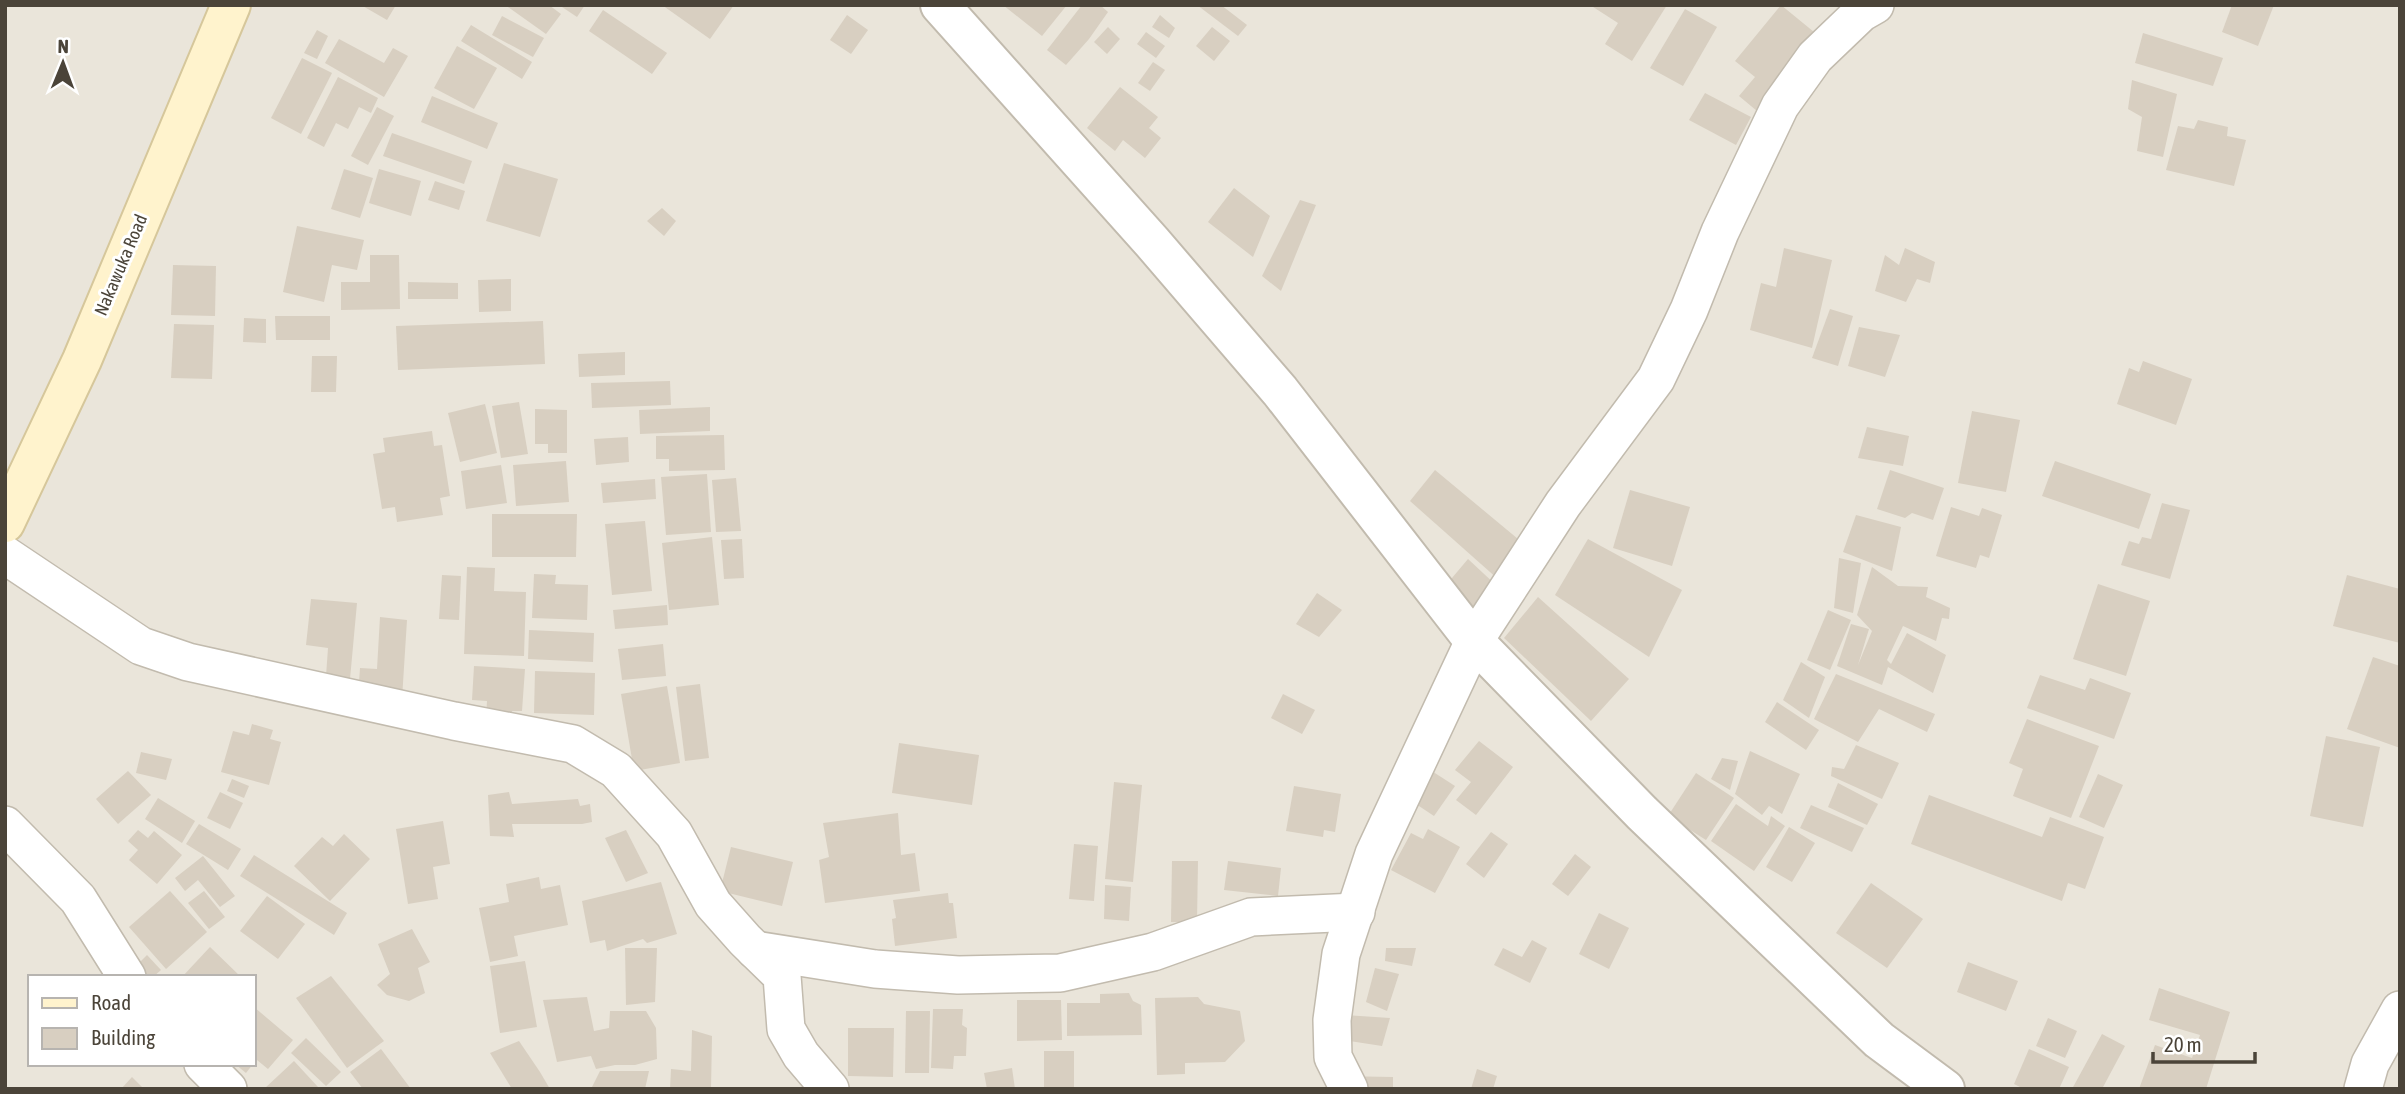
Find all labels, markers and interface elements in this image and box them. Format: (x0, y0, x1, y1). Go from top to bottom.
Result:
north arrow (28, 28, 98, 98)
text: N (57, 35, 69, 57)
street label: Nakawuka Road (90, 211, 151, 319)
legend (28, 975, 256, 1066)
text: Road (91, 990, 131, 1014)
scale bar (2153, 1020, 2254, 1064)
text: Building (91, 1025, 155, 1049)
text: 20 m (2164, 1032, 2202, 1056)

